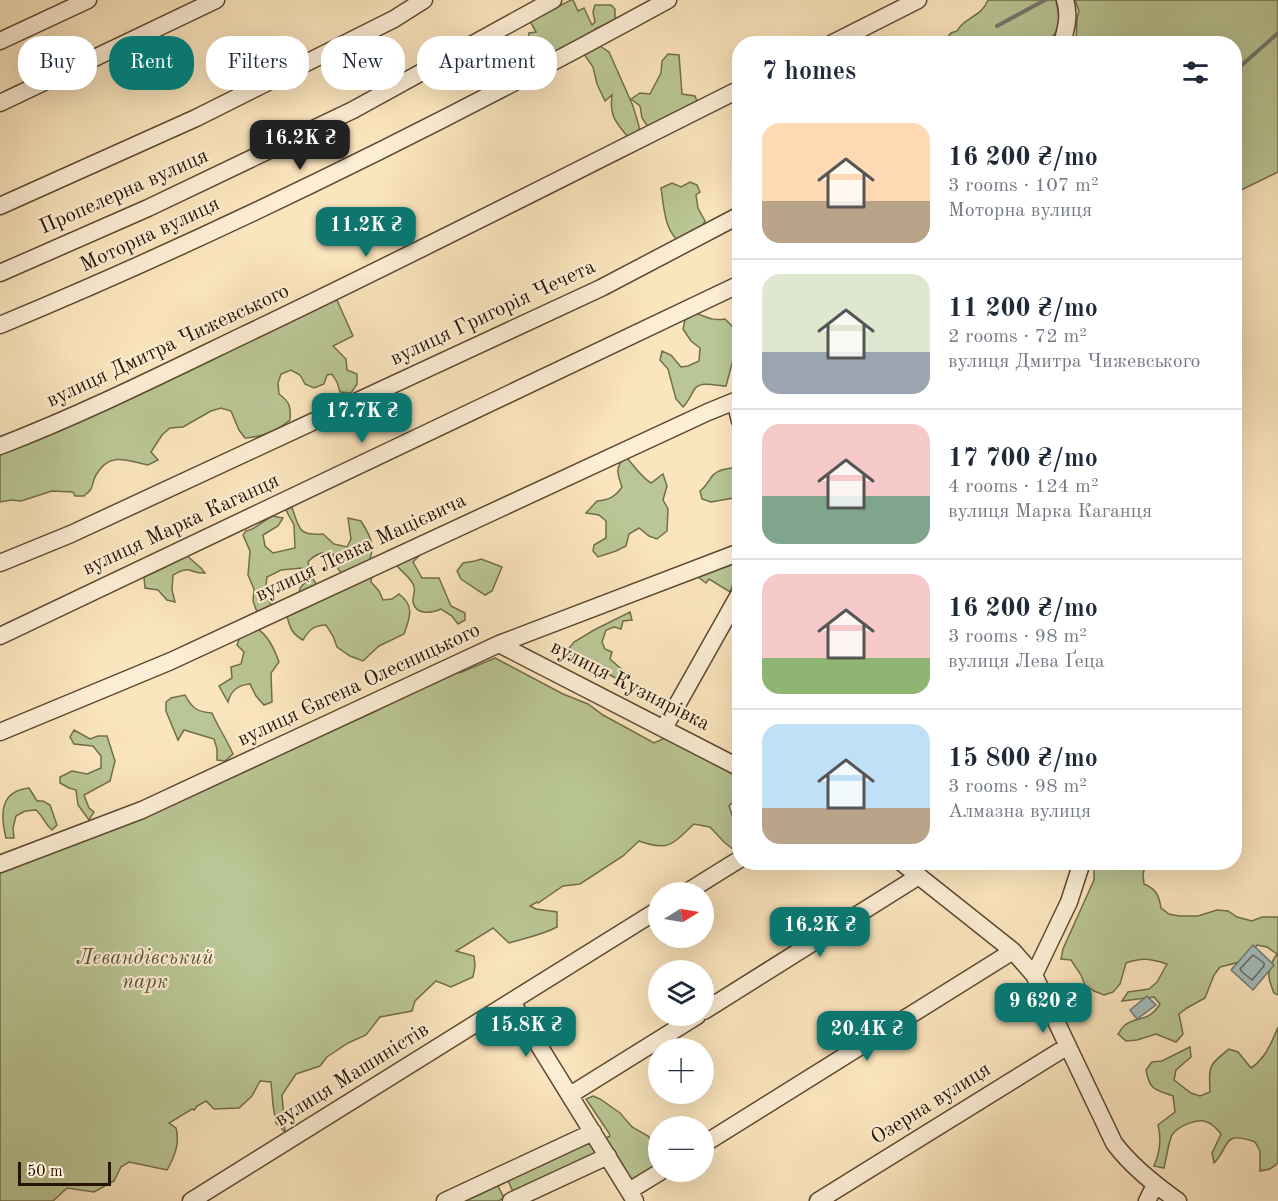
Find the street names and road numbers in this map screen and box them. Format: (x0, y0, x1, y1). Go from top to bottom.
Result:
street label: Пропелерна вулиця (36, 145, 212, 239)
street label: Моторна вулиця (77, 193, 223, 276)
street label: вулиця Григорія Чечета (387, 256, 599, 370)
street label: вулиця Дмитра Чижевського (43, 280, 293, 412)
street label: вулиця Марка Каганця (79, 470, 283, 580)
street label: вулиця Левка Мацієвича (252, 490, 470, 606)
street label: вулиця Євгена Олесницького (234, 619, 484, 751)
street label: вулиця Кузнярівка (547, 637, 713, 735)
street label: вулиця Машиністів (271, 1019, 433, 1131)
street label: Озерна вулиця (868, 1059, 994, 1149)

